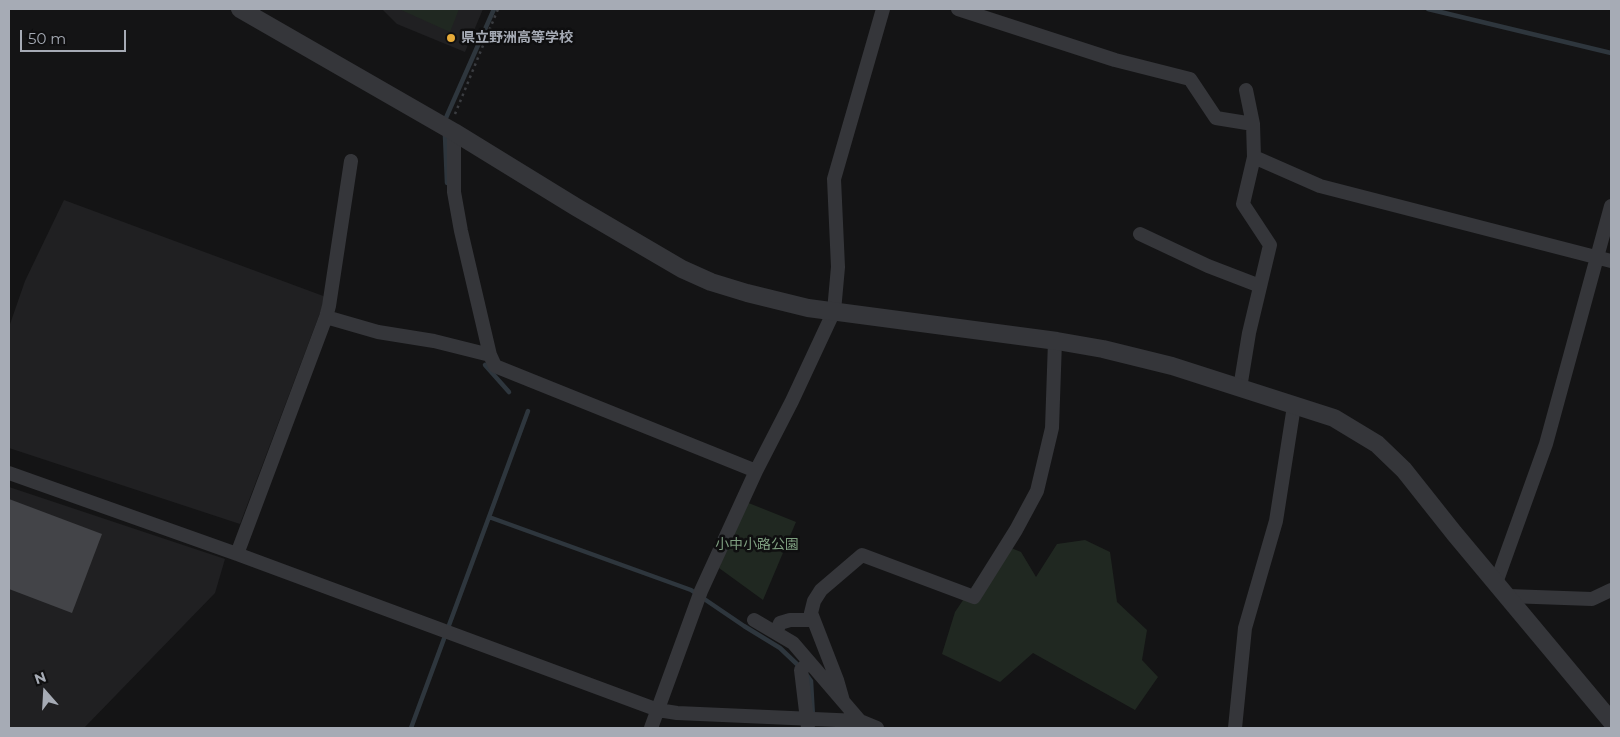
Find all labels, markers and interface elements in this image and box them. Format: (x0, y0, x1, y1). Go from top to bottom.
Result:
scale bar (22, 20, 129, 52)
text: 50 m (28, 29, 66, 48)
place label: 県立野洲高等学校 (461, 30, 573, 46)
marker: 県立野洲高等学校 (445, 32, 457, 44)
park label: 小中小路公園 (715, 537, 799, 553)
north arrow (20, 667, 70, 717)
text: N (32, 667, 48, 688)

